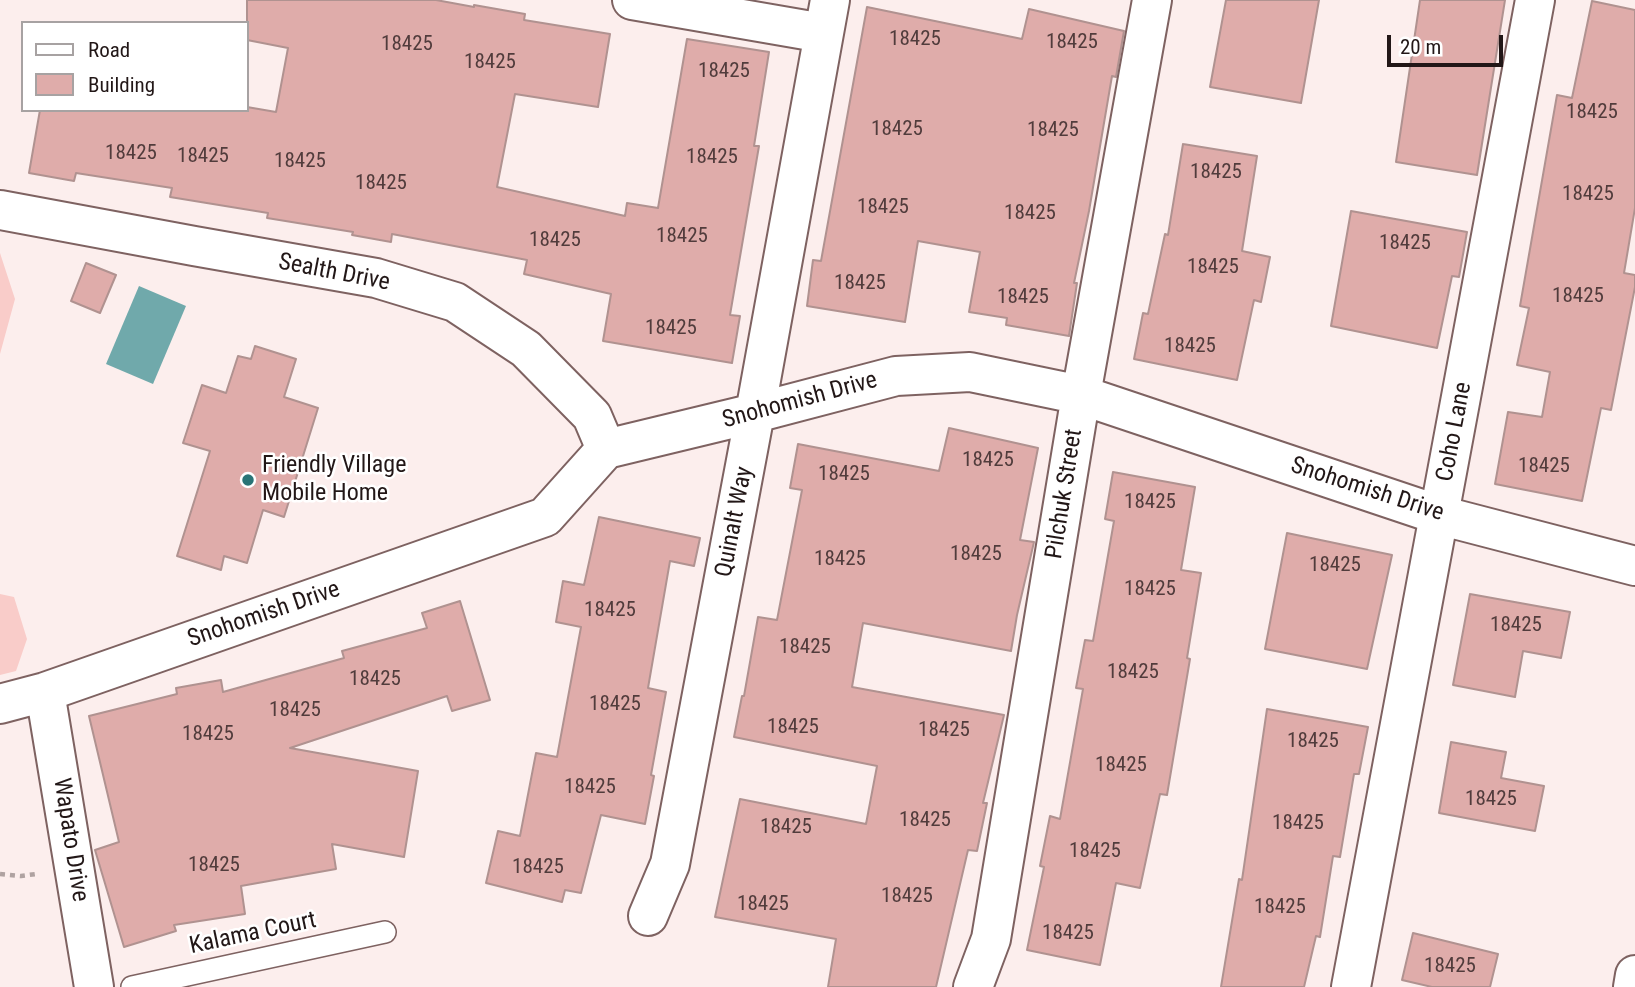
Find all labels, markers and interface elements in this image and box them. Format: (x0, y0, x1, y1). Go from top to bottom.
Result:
legend (21, 21, 248, 112)
scale bar (1390, 21, 1506, 65)
house number: 18425 (889, 27, 941, 53)
house number: 18425 (1046, 30, 1098, 56)
house number: 18425 (381, 32, 433, 58)
text: 20 m (1400, 35, 1441, 59)
text: Road (88, 38, 130, 62)
house number: 18425 (464, 50, 516, 76)
house number: 18425 (698, 59, 750, 85)
text: Building (88, 73, 155, 97)
house number: 18425 (1566, 100, 1618, 126)
house number: 18425 (871, 117, 923, 143)
house number: 18425 (1027, 118, 1079, 144)
house number: 18425 (105, 141, 157, 167)
house number: 18425 (177, 144, 229, 170)
house number: 18425 (686, 145, 738, 171)
house number: 18425 (274, 149, 326, 175)
house number: 18425 (1190, 160, 1242, 186)
house number: 18425 (355, 171, 407, 197)
house number: 18425 (1562, 182, 1614, 208)
house number: 18425 (857, 195, 909, 221)
house number: 18425 (1004, 201, 1056, 227)
house number: 18425 (656, 224, 708, 250)
house number: 18425 (529, 228, 581, 254)
house number: 18425 (1379, 231, 1431, 257)
street label: Sealth Drive (276, 248, 392, 298)
house number: 18425 (1187, 255, 1239, 281)
house number: 18425 (834, 271, 886, 297)
house number: 18425 (1552, 284, 1604, 310)
house number: 18425 (997, 285, 1049, 311)
house number: 18425 (645, 316, 697, 342)
house number: 18425 (1164, 334, 1216, 360)
street label: Snohomish Drive (719, 366, 881, 436)
street label: Coho Lane (1431, 380, 1479, 484)
street label: Pilchuk Street (1041, 427, 1089, 561)
house number: 18425 (962, 448, 1014, 474)
place label: Friendly Village Mobile Home (262, 452, 406, 508)
street label: Snohomish Drive (1287, 452, 1447, 528)
house number: 18425 (1518, 454, 1570, 480)
house number: 18425 (818, 462, 870, 488)
street label: Quinalt Way (710, 464, 760, 580)
marker: Friendly Village Mobile Home (240, 472, 256, 488)
house number: 18425 (1124, 490, 1176, 516)
house number: 18425 (950, 542, 1002, 568)
house number: 18425 (814, 547, 866, 573)
house number: 18425 (1309, 553, 1361, 579)
street label: Snohomish Drive (184, 575, 344, 655)
house number: 18425 (1124, 577, 1176, 603)
house number: 18425 (584, 598, 636, 624)
house number: 18425 (1490, 613, 1542, 639)
house number: 18425 (779, 635, 831, 661)
house number: 18425 (1107, 660, 1159, 686)
house number: 18425 (349, 667, 401, 693)
house number: 18425 (589, 692, 641, 718)
house number: 18425 (269, 698, 321, 724)
house number: 18425 (767, 715, 819, 741)
house number: 18425 (918, 718, 970, 744)
house number: 18425 (182, 722, 234, 748)
house number: 18425 (1287, 729, 1339, 755)
house number: 18425 (1095, 753, 1147, 779)
house number: 18425 (564, 775, 616, 801)
street label: Wapato Drive (46, 776, 94, 904)
house number: 18425 (1465, 787, 1517, 813)
house number: 18425 (899, 808, 951, 834)
house number: 18425 (1272, 811, 1324, 837)
house number: 18425 (760, 815, 812, 841)
house number: 18425 (1069, 839, 1121, 865)
house number: 18425 (188, 853, 240, 879)
house number: 18425 (512, 855, 564, 881)
house number: 18425 (881, 884, 933, 910)
house number: 18425 (737, 892, 789, 918)
house number: 18425 (1254, 895, 1306, 921)
street label: Kalama Court (187, 907, 319, 961)
house number: 18425 (1042, 921, 1094, 947)
house number: 18425 (1424, 954, 1476, 980)

